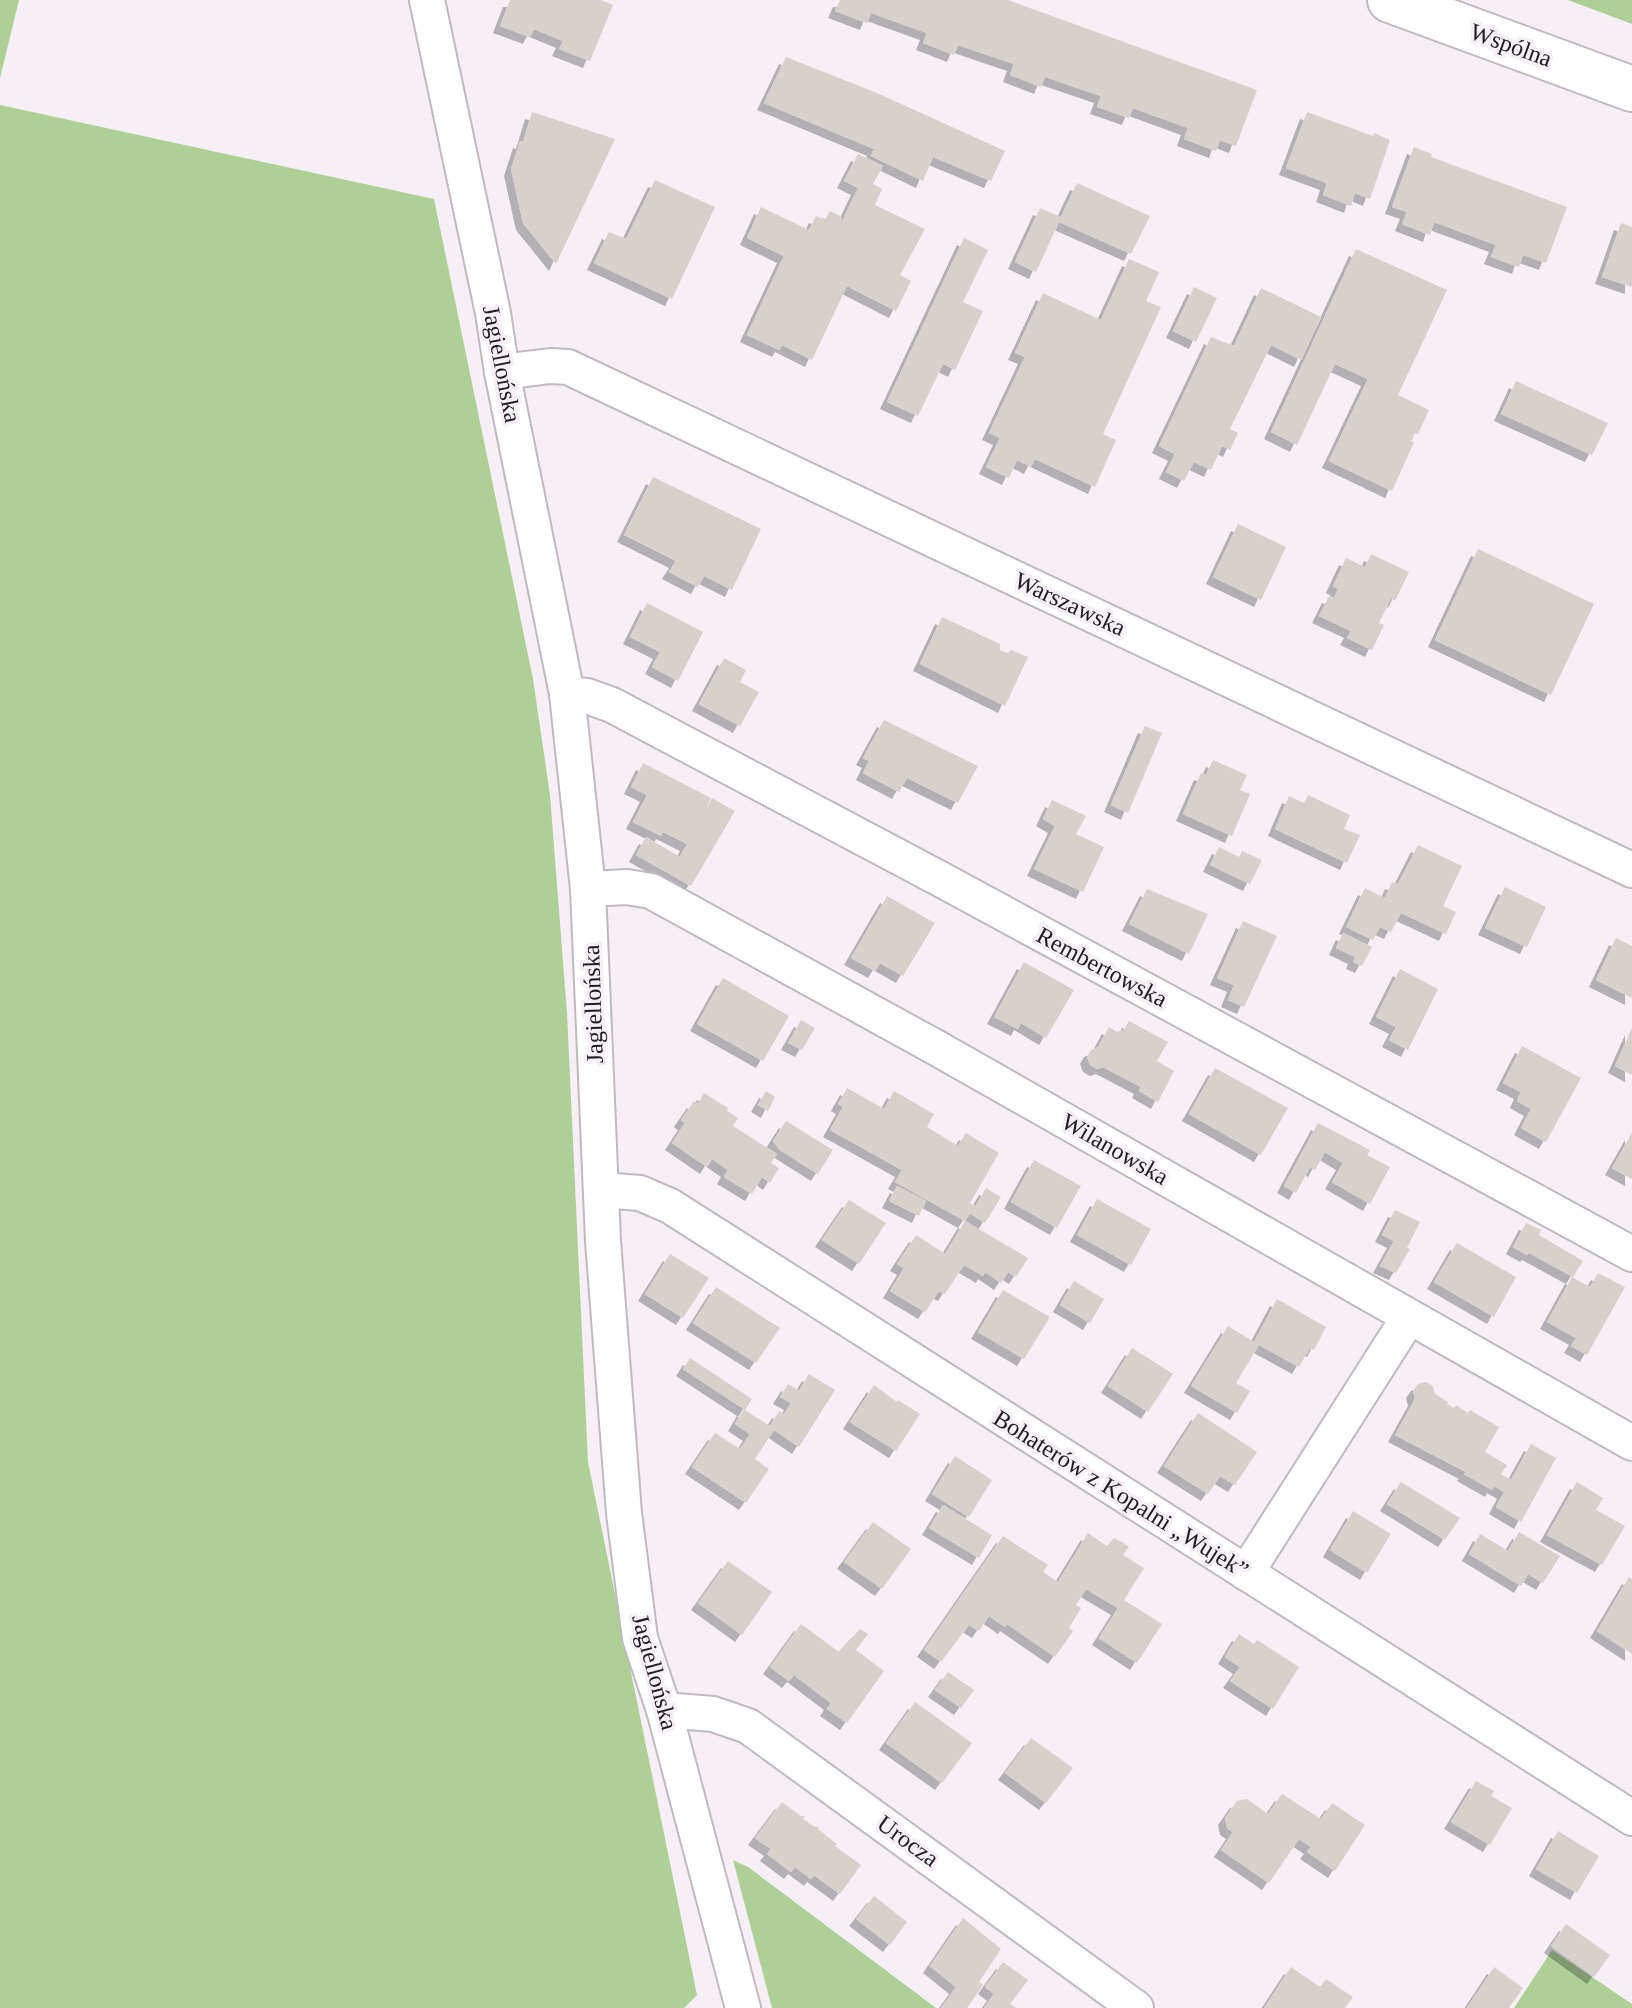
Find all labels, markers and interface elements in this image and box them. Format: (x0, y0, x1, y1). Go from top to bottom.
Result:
street label: Wspólna (1466, 18, 1556, 72)
street label: Jagiellońska (478, 303, 526, 425)
street label: Warszawska (1010, 567, 1130, 641)
street label: Rembertowska (1032, 922, 1172, 1012)
street label: Jagiellońska (578, 944, 608, 1064)
street label: Wilanowska (1057, 1108, 1173, 1190)
street label: Bohaterów z Kopalni „Wujek” (989, 1405, 1253, 1583)
street label: Jagiellońska (627, 1611, 683, 1733)
street label: Urocza (872, 1810, 944, 1872)

